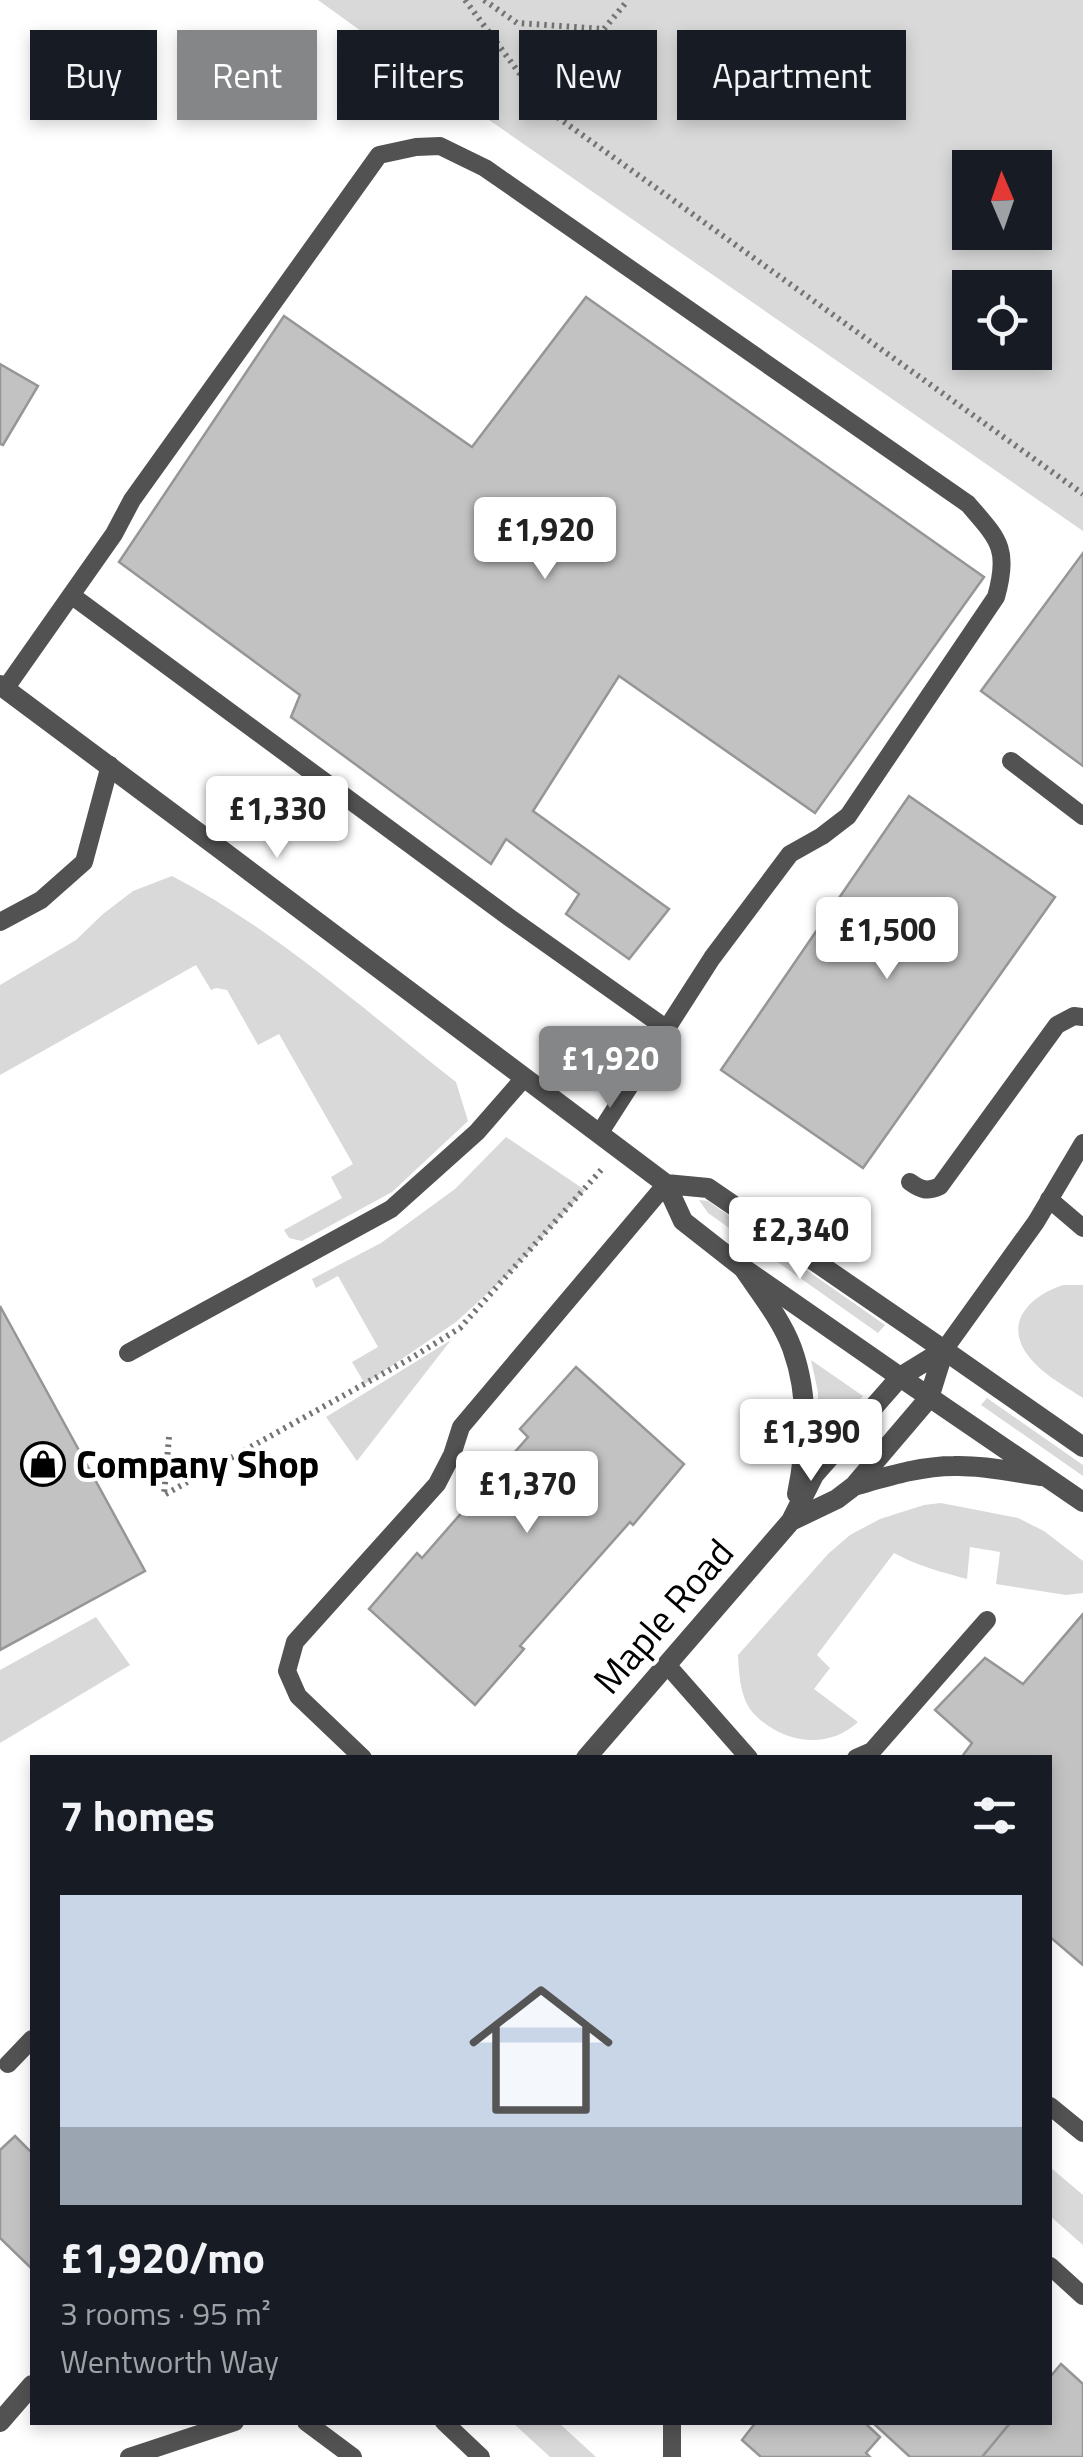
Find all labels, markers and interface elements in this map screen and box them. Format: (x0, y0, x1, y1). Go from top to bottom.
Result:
chip: Buy (30, 30, 157, 120)
chip: Rent (177, 30, 317, 120)
chip: Filters (337, 30, 499, 120)
chip: New (519, 30, 657, 120)
chip: Apartment (677, 30, 906, 120)
north arrow (952, 150, 1052, 250)
map controls (952, 150, 1052, 370)
button: locate (952, 270, 1052, 370)
pin: £1,920 (464, 497, 626, 582)
text: £1,920 (496, 505, 594, 553)
pin: £1,330 (196, 776, 358, 861)
text: £1,330 (228, 784, 326, 832)
pin: £1,500 (806, 897, 968, 982)
text: £1,500 (838, 905, 936, 953)
pin: £1,920 (529, 1026, 691, 1111)
text: £1,920 (561, 1034, 659, 1082)
pin: £2,340 (719, 1197, 881, 1282)
text: £2,340 (751, 1205, 849, 1253)
pin: £1,390 (730, 1399, 892, 1484)
text: £1,390 (762, 1407, 860, 1455)
place label: Company Shop (76, 1435, 319, 1493)
shop icon: Company Shop (20, 1441, 66, 1487)
pin: £1,370 (446, 1451, 608, 1536)
text: £1,370 (478, 1459, 576, 1507)
street label: Maple Road (579, 1525, 747, 1707)
text: 7 homes (60, 1783, 215, 1847)
icon: filters (967, 1788, 1022, 1843)
icon: home (451, 1960, 631, 2140)
text: £1,920/mo (60, 2225, 265, 2289)
text: 3 rooms · 95 m² (60, 2289, 271, 2337)
text: Wentworth Way (60, 2337, 279, 2385)

